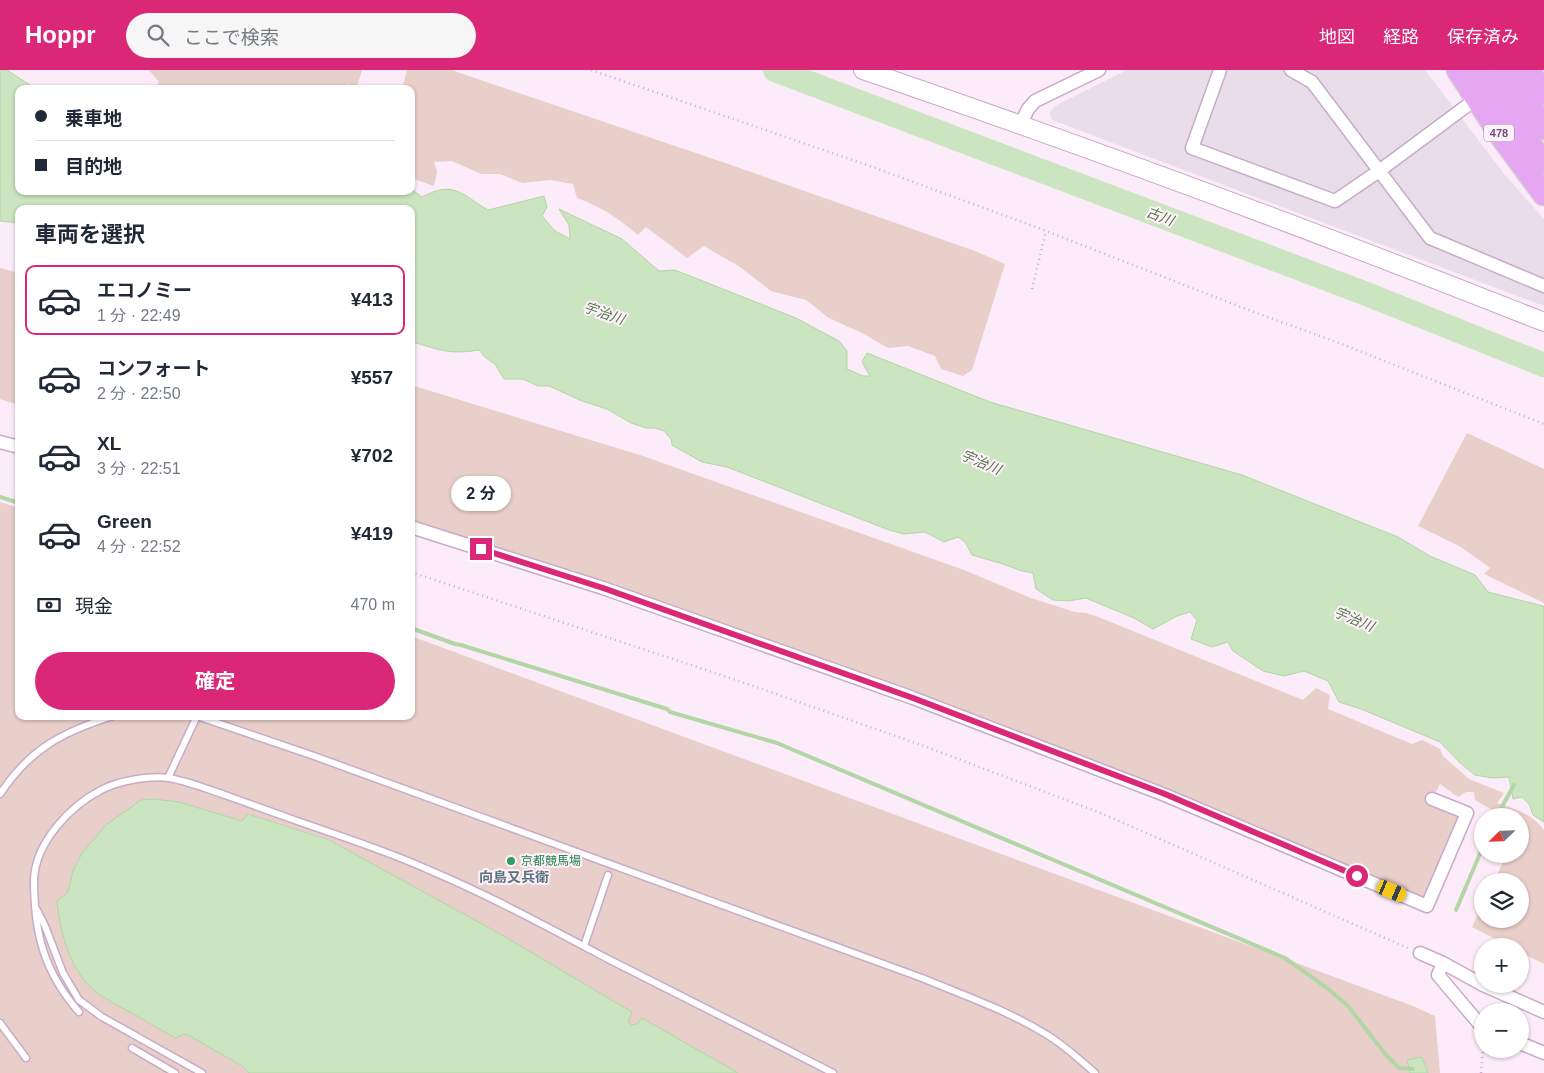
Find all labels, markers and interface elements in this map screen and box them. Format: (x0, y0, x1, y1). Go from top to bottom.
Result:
search box (126, 13, 476, 58)
text: Hoppr (25, 21, 96, 48)
icon: search (144, 21, 172, 49)
text: ここで検索 (184, 27, 279, 48)
text: 地図 (1319, 27, 1355, 47)
text: 経路 (1383, 27, 1419, 47)
text: 保存済み (1447, 27, 1519, 47)
text: 乗車地 (65, 108, 122, 129)
road number: 478 (1484, 124, 1514, 142)
text: 目的地 (65, 156, 122, 177)
water label: 古川 (1144, 204, 1178, 229)
text: 車両を選択 (35, 222, 145, 247)
icon: car (37, 278, 82, 323)
text: エコノミー (97, 280, 192, 301)
text: ¥413 (351, 289, 393, 310)
water label: 宇治川 (582, 299, 628, 328)
text: 1 分 · 22:49 (97, 307, 181, 324)
icon: car (37, 356, 82, 401)
text: コンフォート (97, 358, 210, 379)
text: ¥557 (351, 367, 393, 388)
text: 2 分 · 22:50 (97, 385, 181, 402)
text: XL (97, 433, 121, 454)
icon: car (37, 434, 82, 479)
text: ¥702 (351, 445, 393, 466)
water label: 宇治川 (959, 446, 1005, 478)
text: 3 分 · 22:51 (97, 460, 181, 477)
callout: 2 分 (451, 476, 511, 512)
text: 2 分 (466, 485, 496, 502)
text: Green (97, 511, 152, 532)
icon: car (37, 512, 82, 557)
text: ¥419 (351, 523, 393, 544)
text: 4 分 · 22:52 (97, 538, 181, 555)
route end (470, 538, 492, 560)
icon: cash (35, 591, 63, 619)
text: 現金 (75, 596, 113, 617)
text: 470 m (351, 596, 395, 613)
water label: 宇治川 (1332, 603, 1378, 635)
button: 確定 (35, 652, 395, 710)
north arrow (1474, 808, 1529, 862)
map controls (1474, 808, 1529, 1058)
place label: 京都競馬場 (521, 854, 581, 868)
marker: 京都競馬場 (505, 855, 517, 867)
route start (1346, 865, 1368, 887)
district label: 向島又兵衛 (479, 869, 549, 885)
button: layers (1474, 873, 1529, 928)
car (1375, 878, 1408, 904)
button: + (1474, 938, 1529, 993)
button: − (1474, 1003, 1529, 1058)

